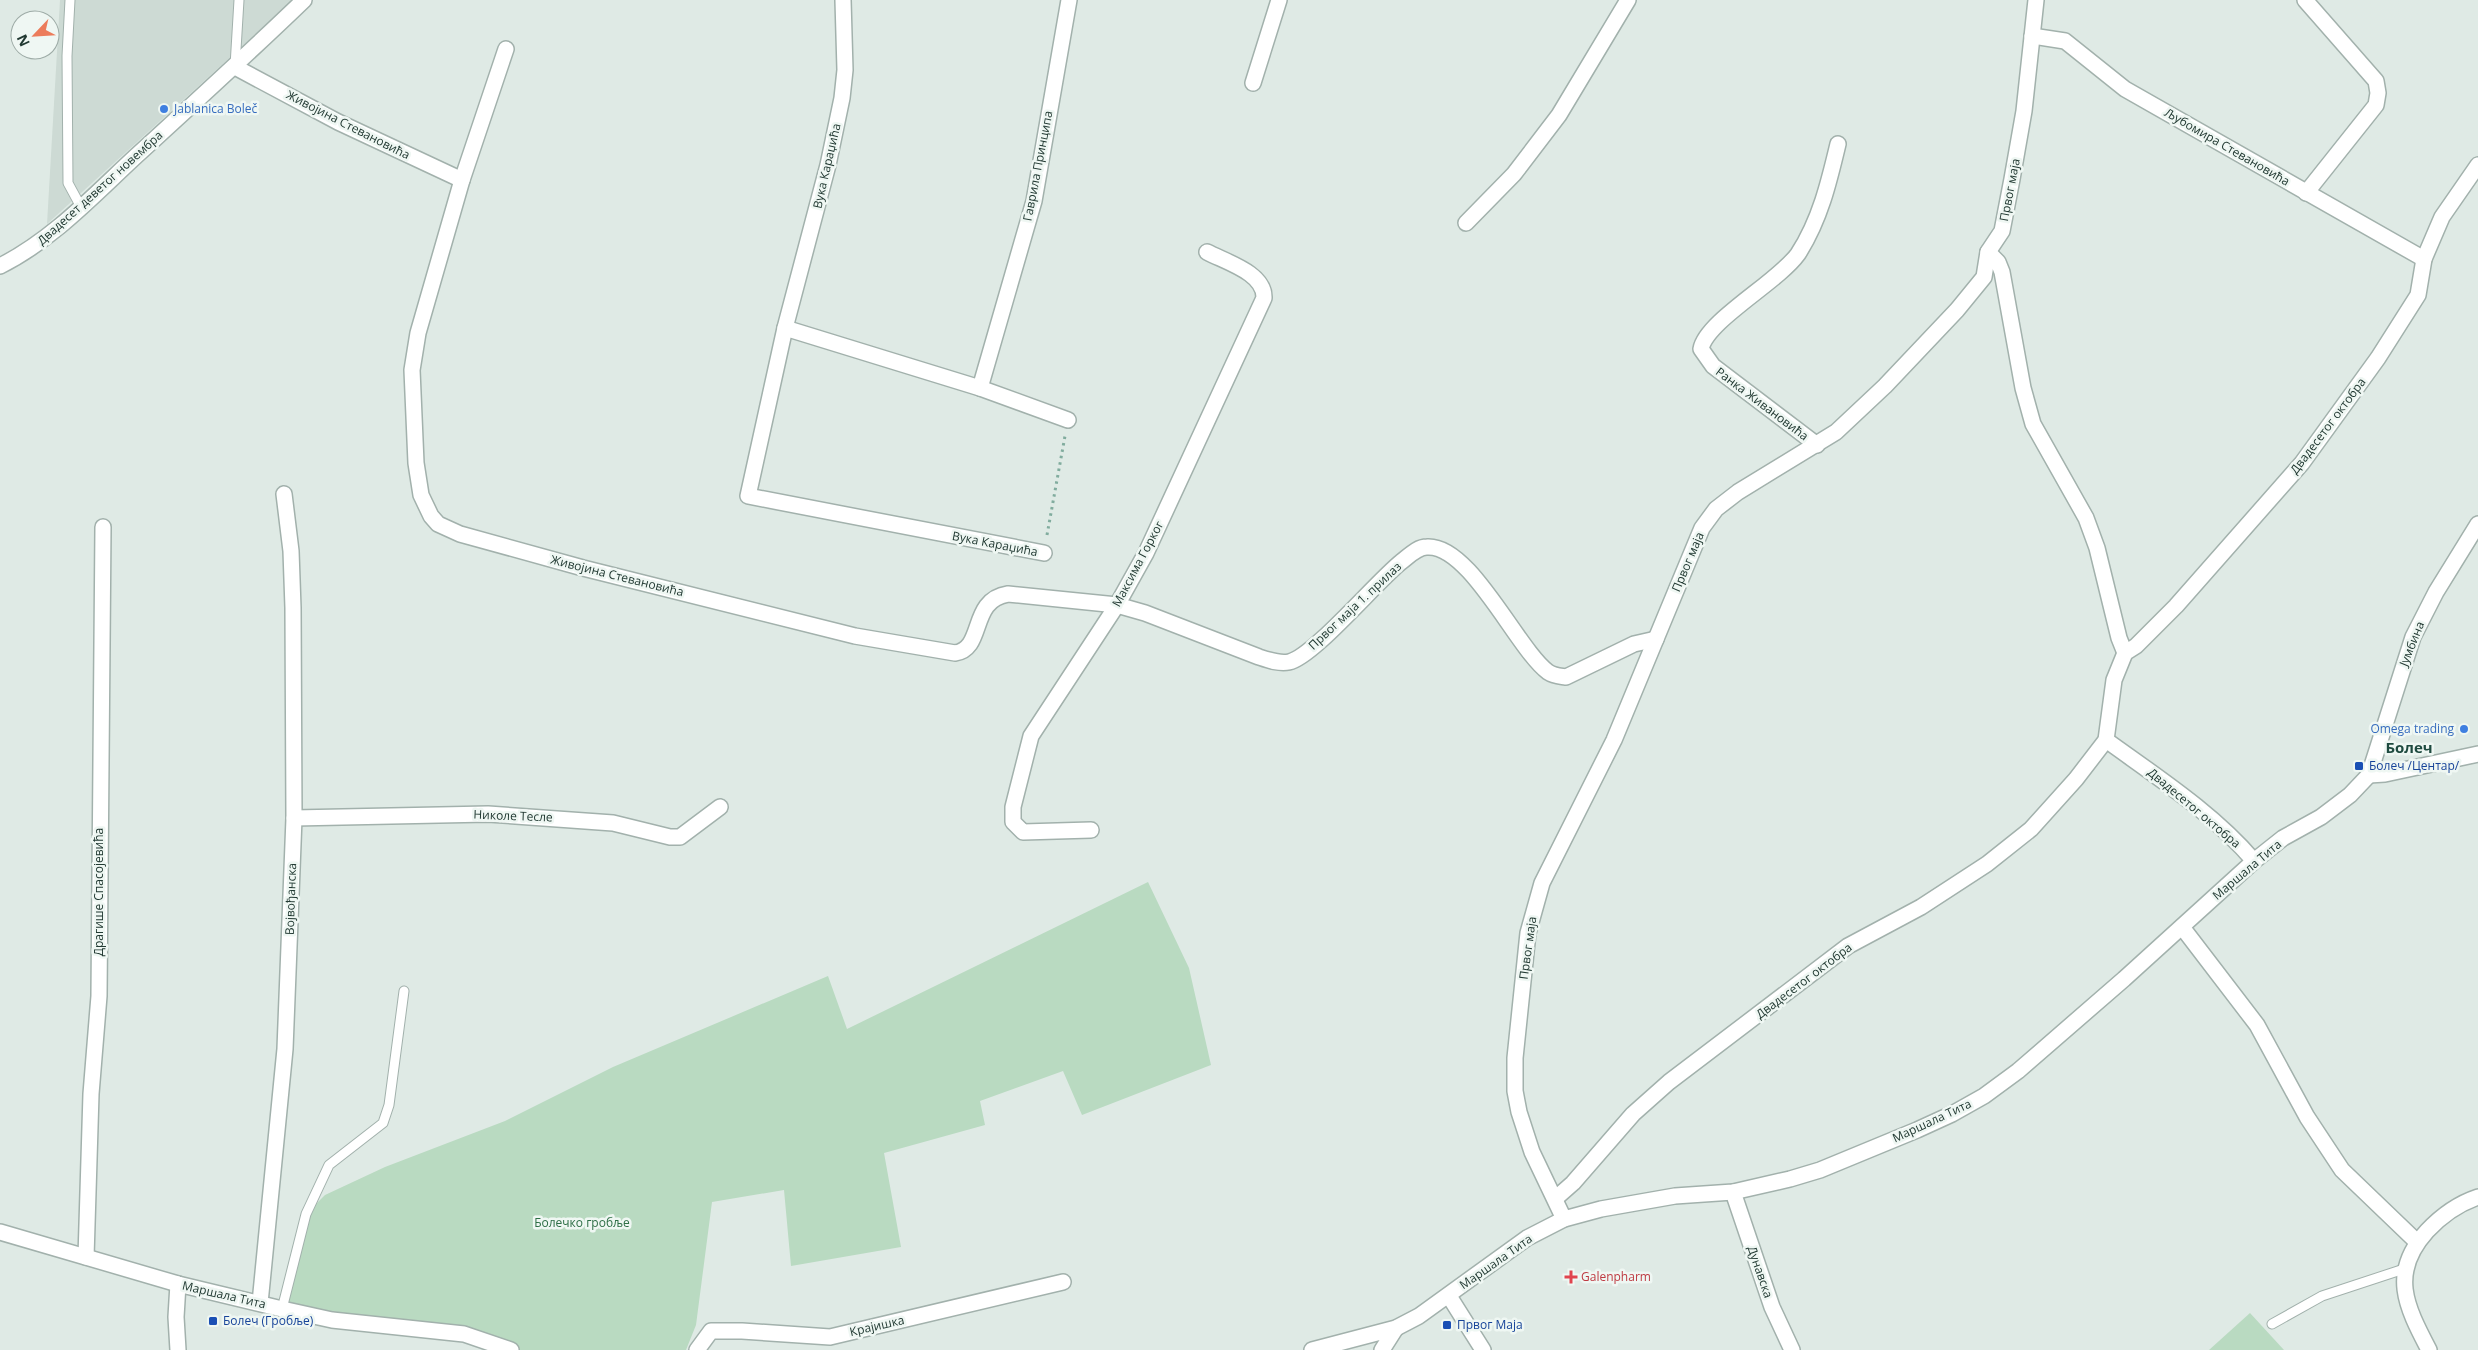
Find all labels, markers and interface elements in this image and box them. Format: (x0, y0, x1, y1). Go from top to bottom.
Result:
north arrow (10, 10, 60, 60)
text: N (12, 32, 34, 50)
street label: Живојина Стевановића (283, 86, 413, 163)
place label: Jablanica Boleč (173, 100, 258, 117)
marker: Jablanica Boleč (158, 103, 170, 115)
street label: Љубомира Стевановића (2162, 104, 2293, 189)
street label: Гаврила Принципа (1018, 109, 1057, 222)
street label: Вука Караџића (808, 122, 845, 210)
street label: Двадесет деветог новембра (33, 127, 166, 249)
street label: Првог маја (1995, 157, 2024, 223)
street label: Ранка Живановића (1712, 363, 1812, 444)
street label: Двадесетог октобра (2286, 374, 2369, 477)
street label: Максима Горког (1108, 518, 1167, 610)
street label: Вука Караџића (951, 527, 1039, 560)
street label: Првог маја (1667, 529, 1708, 594)
street label: Живојина Стевановића (549, 551, 686, 600)
street label: Првог маја 1. прилаз (1304, 558, 1405, 653)
street label: Јумбина (2394, 619, 2428, 670)
place label: Omega trading (2370, 720, 2454, 737)
marker: Omega trading (2458, 723, 2470, 735)
district label: Болеч (2385, 737, 2433, 757)
place label: Болеч /Центар/ (2369, 757, 2460, 774)
marker: Болеч /Центар/ (2353, 760, 2365, 772)
street label: Двадесетог октобра (2144, 764, 2244, 852)
street label: Николе Тесле (473, 806, 553, 825)
street label: Драгише Спасојевића (90, 828, 107, 956)
street label: Маршала Тита (2209, 836, 2285, 904)
street label: Војвођанска (281, 863, 300, 935)
street label: Првог маја (1515, 915, 1540, 981)
street label: Двадесетог октобра (1752, 939, 1855, 1022)
street label: Маршала Тита (1890, 1095, 1974, 1146)
park label: Болечко гробље (534, 1214, 630, 1231)
street label: Маршала Тита (1456, 1230, 1536, 1293)
street label: Дунавска (1744, 1244, 1777, 1300)
place label: Galenpharm (1581, 1268, 1651, 1285)
marker: Galenpharm (1565, 1271, 1577, 1283)
street label: Маршала Тита (181, 1277, 268, 1312)
street label: Крајишка (848, 1311, 906, 1340)
place label: Болеч (Гробље) (223, 1312, 314, 1329)
marker: Болеч (Гробље) (207, 1315, 219, 1327)
place label: Првог Маја (1457, 1316, 1523, 1333)
marker: Првог Маја (1441, 1319, 1453, 1331)

